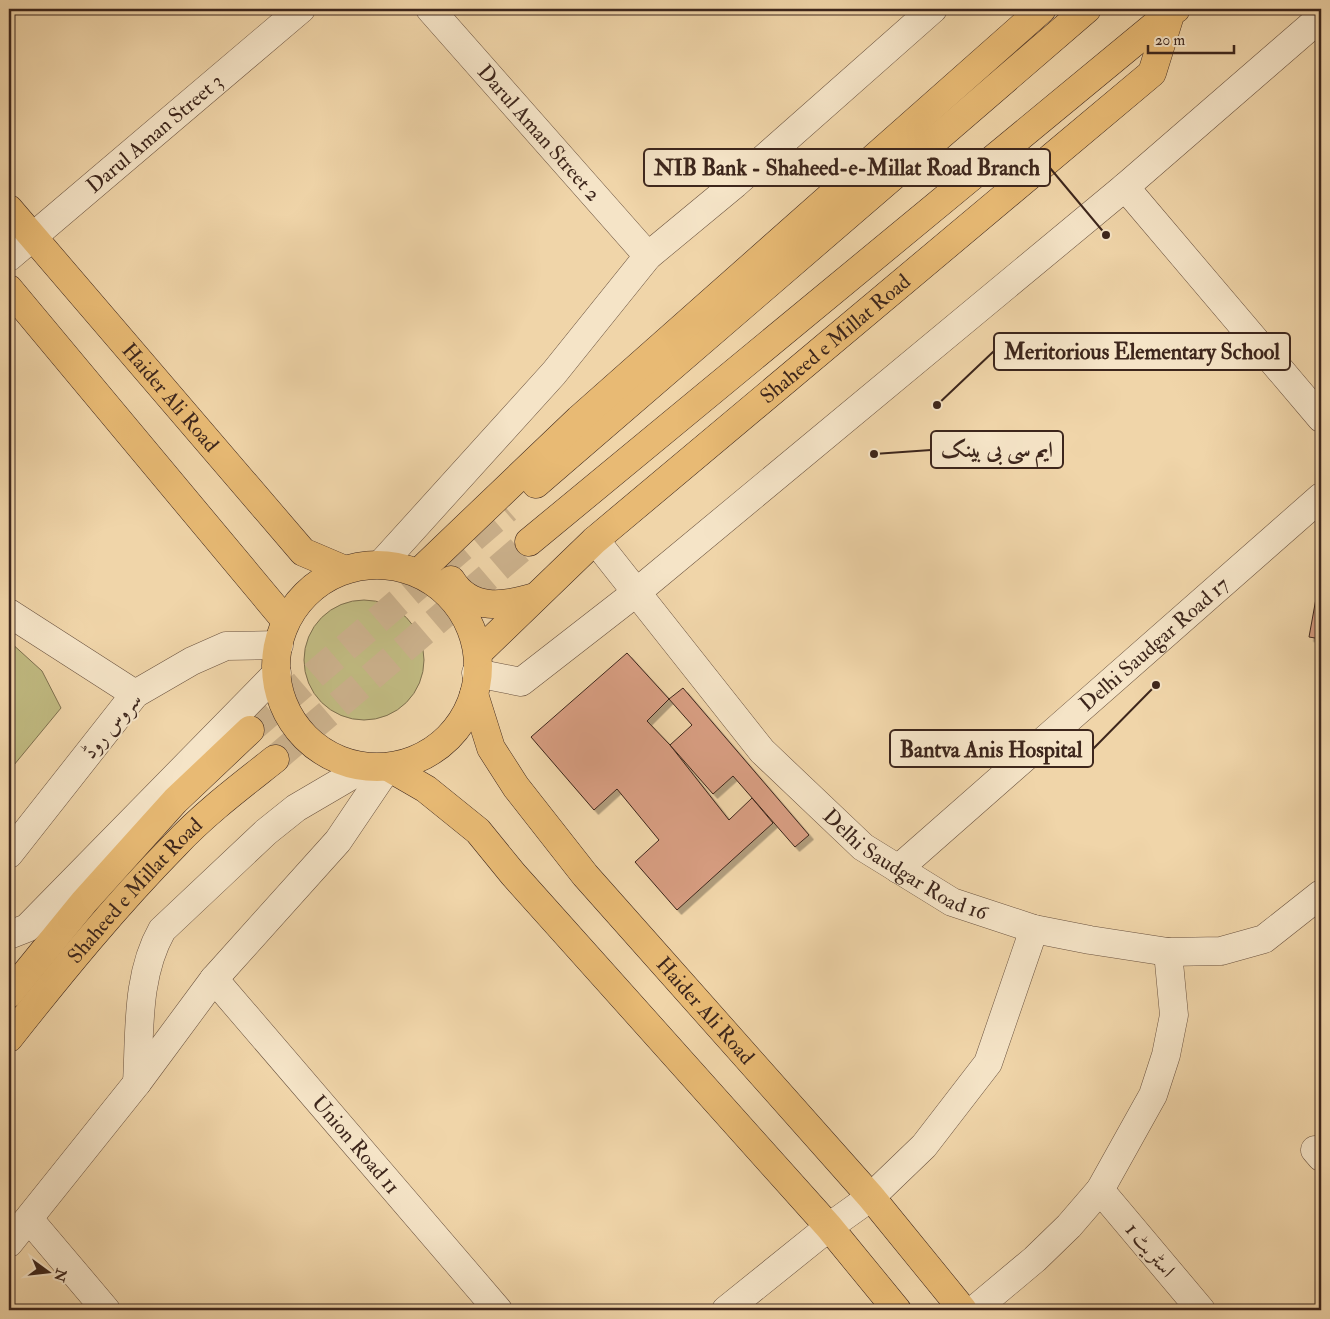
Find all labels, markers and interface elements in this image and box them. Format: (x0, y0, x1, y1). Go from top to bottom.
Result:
scale bar (1148, 22, 1234, 54)
text: 20 m (1155, 31, 1185, 50)
street label: Darul Aman Street 2 (472, 59, 607, 207)
street label: Darul Aman Street 3 (81, 68, 228, 199)
callout: NIB Bank - Shaheed-e-Millat Road Branch (644, 149, 1050, 186)
text: NIB Bank - Shaheed-e-Millat Road Branch (653, 154, 1040, 182)
street label: Shaheed e Millat Road (754, 267, 916, 410)
callout: Meritorious Elementary School (994, 333, 1290, 370)
street label: Haider Ali Road (116, 337, 225, 458)
text: Meritorious Elementary School (1003, 338, 1280, 367)
callout: ایم سی بی بینک (931, 431, 1063, 468)
text: ایم سی بی بینک (941, 436, 1053, 469)
street label: Delhi Saudgar Road 17 (1074, 571, 1235, 717)
street label: سروس روڈ (76, 687, 148, 765)
callout: Bantva Anis Hospital (890, 730, 1093, 767)
text: Bantva Anis Hospital (900, 736, 1083, 765)
street label: Delhi Saudgar Road 16 (817, 803, 992, 927)
street label: Shaheed e Millat Road (61, 811, 209, 969)
street label: Haider Ali Road (650, 951, 761, 1071)
street label: Union Road 11 (306, 1089, 406, 1200)
street label: اسٹریٹ 1 (1119, 1217, 1181, 1283)
north arrow (22, 1246, 72, 1296)
text: N (50, 1266, 70, 1284)

